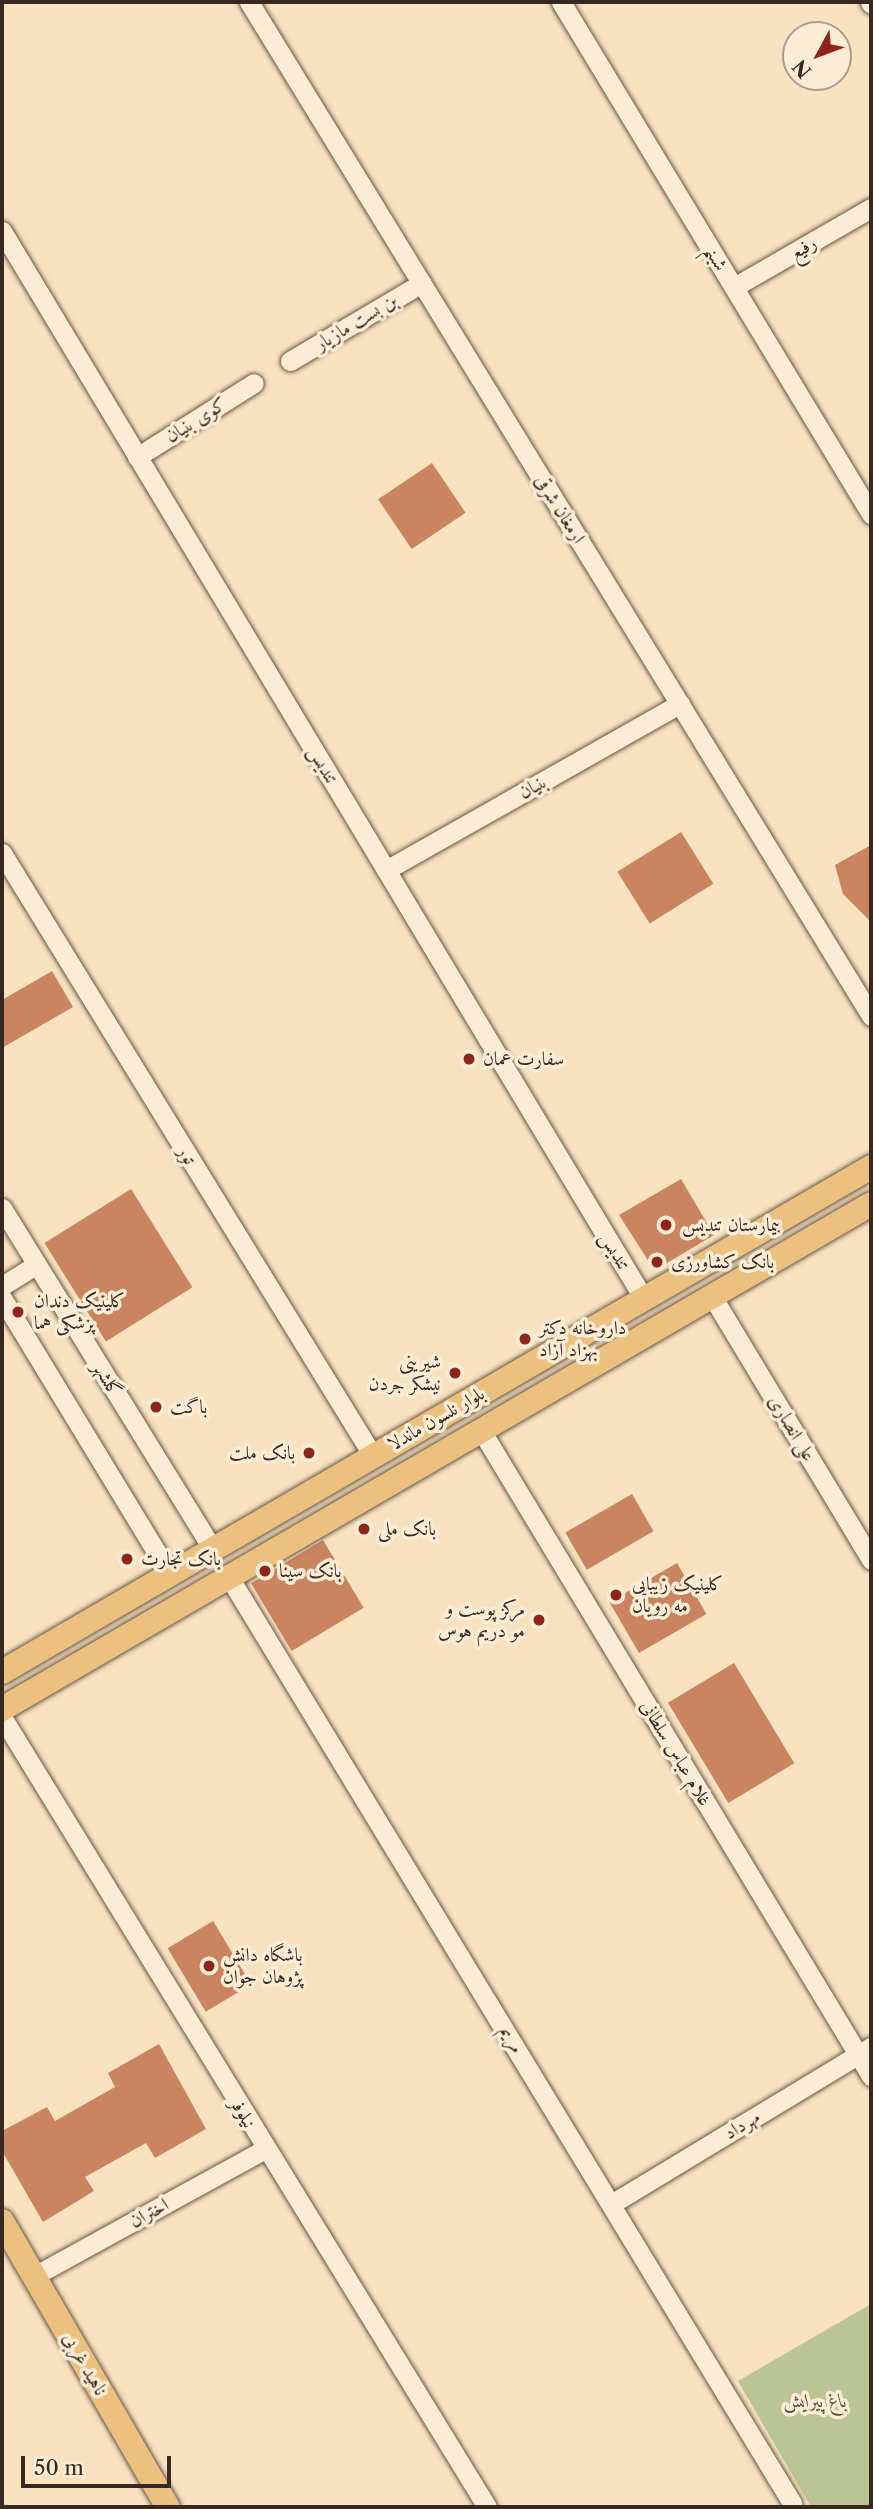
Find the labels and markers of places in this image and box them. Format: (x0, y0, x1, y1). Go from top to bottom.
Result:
place label: سفارت عمان (483, 1048, 564, 1070)
marker: سفارت عمان (461, 1051, 477, 1067)
place label: بیمارستان تندیس (682, 1214, 780, 1236)
marker: بیمارستان تندیس (656, 1215, 676, 1235)
place label: بانک کشاورزی (671, 1251, 774, 1273)
marker: بانک کشاورزی (649, 1254, 665, 1270)
place label: کلینیک دندان پزشکی هما (34, 1290, 125, 1334)
marker: کلینیک دندان پزشکی هما (8, 1302, 28, 1322)
place label: داروخانه دکتر بهزاد آزاد (539, 1317, 626, 1361)
marker: داروخانه دکتر بهزاد آزاد (517, 1331, 533, 1347)
place label: شیرینی نیشکر جردن (369, 1351, 441, 1395)
marker: شیرینی نیشکر جردن (447, 1365, 463, 1381)
place label: باگت (170, 1396, 207, 1418)
marker: باگت (148, 1399, 164, 1415)
place label: بانک ملت (229, 1442, 295, 1464)
marker: بانک ملت (301, 1445, 317, 1461)
place label: بانک ملی (378, 1518, 436, 1540)
marker: بانک ملی (356, 1521, 372, 1537)
place label: بانک تجارت (141, 1548, 221, 1570)
marker: بانک تجارت (119, 1551, 135, 1567)
place label: بانک سینا (279, 1560, 342, 1582)
marker: بانک سینا (257, 1563, 273, 1579)
place label: کلینیک زیبایی مه رویان (632, 1573, 724, 1617)
marker: کلینیک زیبایی مه رویان (606, 1585, 626, 1605)
place label: مرکز پوست و مو دریم هوس (438, 1598, 525, 1642)
marker: مرکز پوست و مو دریم هوس (531, 1612, 547, 1628)
place label: باشگاه دانش پژوهان جوان (223, 1944, 303, 1988)
marker: باشگاه دانش پژوهان جوان (201, 1958, 217, 1974)

